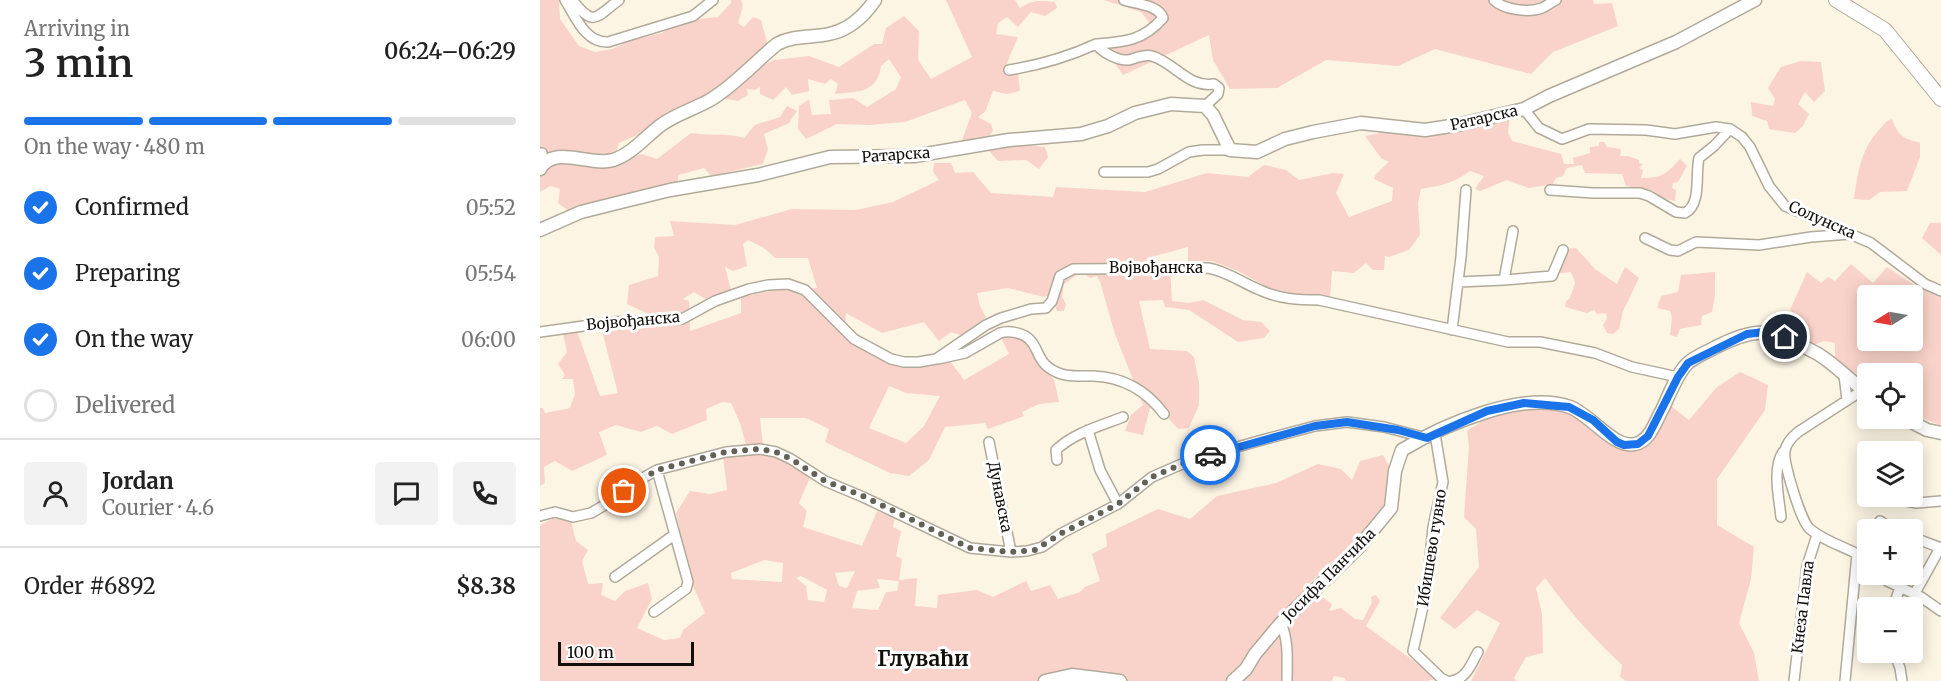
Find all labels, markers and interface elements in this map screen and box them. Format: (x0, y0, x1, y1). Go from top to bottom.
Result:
text: Arriving in (24, 16, 130, 41)
text: 06:24–06:29 (384, 37, 516, 65)
text: 3 min (24, 39, 133, 88)
street label: Ратарска (1448, 101, 1520, 134)
text: On the way · 480 m (24, 134, 205, 159)
street label: Ратарска (861, 143, 931, 166)
icon: check (24, 191, 57, 224)
text: Confirmed (75, 193, 189, 221)
text: 05:52 (466, 195, 516, 220)
street label: Солунска (1786, 196, 1859, 243)
icon: check (24, 257, 57, 290)
street label: Војвођанска (1109, 258, 1203, 277)
text: Preparing (75, 259, 180, 287)
text: 05:54 (465, 261, 516, 286)
north arrow (1857, 285, 1923, 351)
map controls (1857, 285, 1923, 663)
street label: Војвођанска (585, 307, 681, 334)
pin (1759, 311, 1810, 362)
icon: home (1768, 320, 1801, 353)
icon: check (24, 323, 57, 356)
text: On the way (75, 325, 193, 353)
text: 06:00 (461, 327, 516, 352)
button: locate (1857, 363, 1923, 429)
text: Delivered (75, 391, 175, 419)
courier (1180, 425, 1240, 485)
icon: car (1194, 439, 1227, 472)
button: layers (1857, 441, 1923, 507)
street label: Дунавска (984, 460, 1017, 534)
button: person (24, 462, 87, 525)
button: chat (375, 462, 438, 525)
button: phone (453, 462, 516, 525)
pin (598, 465, 649, 516)
text: Jordan (102, 467, 174, 495)
icon: bag (607, 474, 640, 507)
street label: Ибишево гувно (1413, 488, 1450, 608)
text: Courier · 4.6 (102, 495, 214, 520)
button: + (1857, 519, 1923, 585)
street label: Јосифа Панчића (1277, 524, 1379, 626)
street label: Кнеза Павла (1787, 559, 1818, 655)
text: Order #6892 (24, 572, 156, 600)
text: $8.38 (456, 572, 516, 600)
button: − (1857, 597, 1923, 663)
scale bar (558, 639, 694, 666)
text: 100 m (567, 642, 614, 662)
district label: Глуваћи (877, 645, 969, 672)

